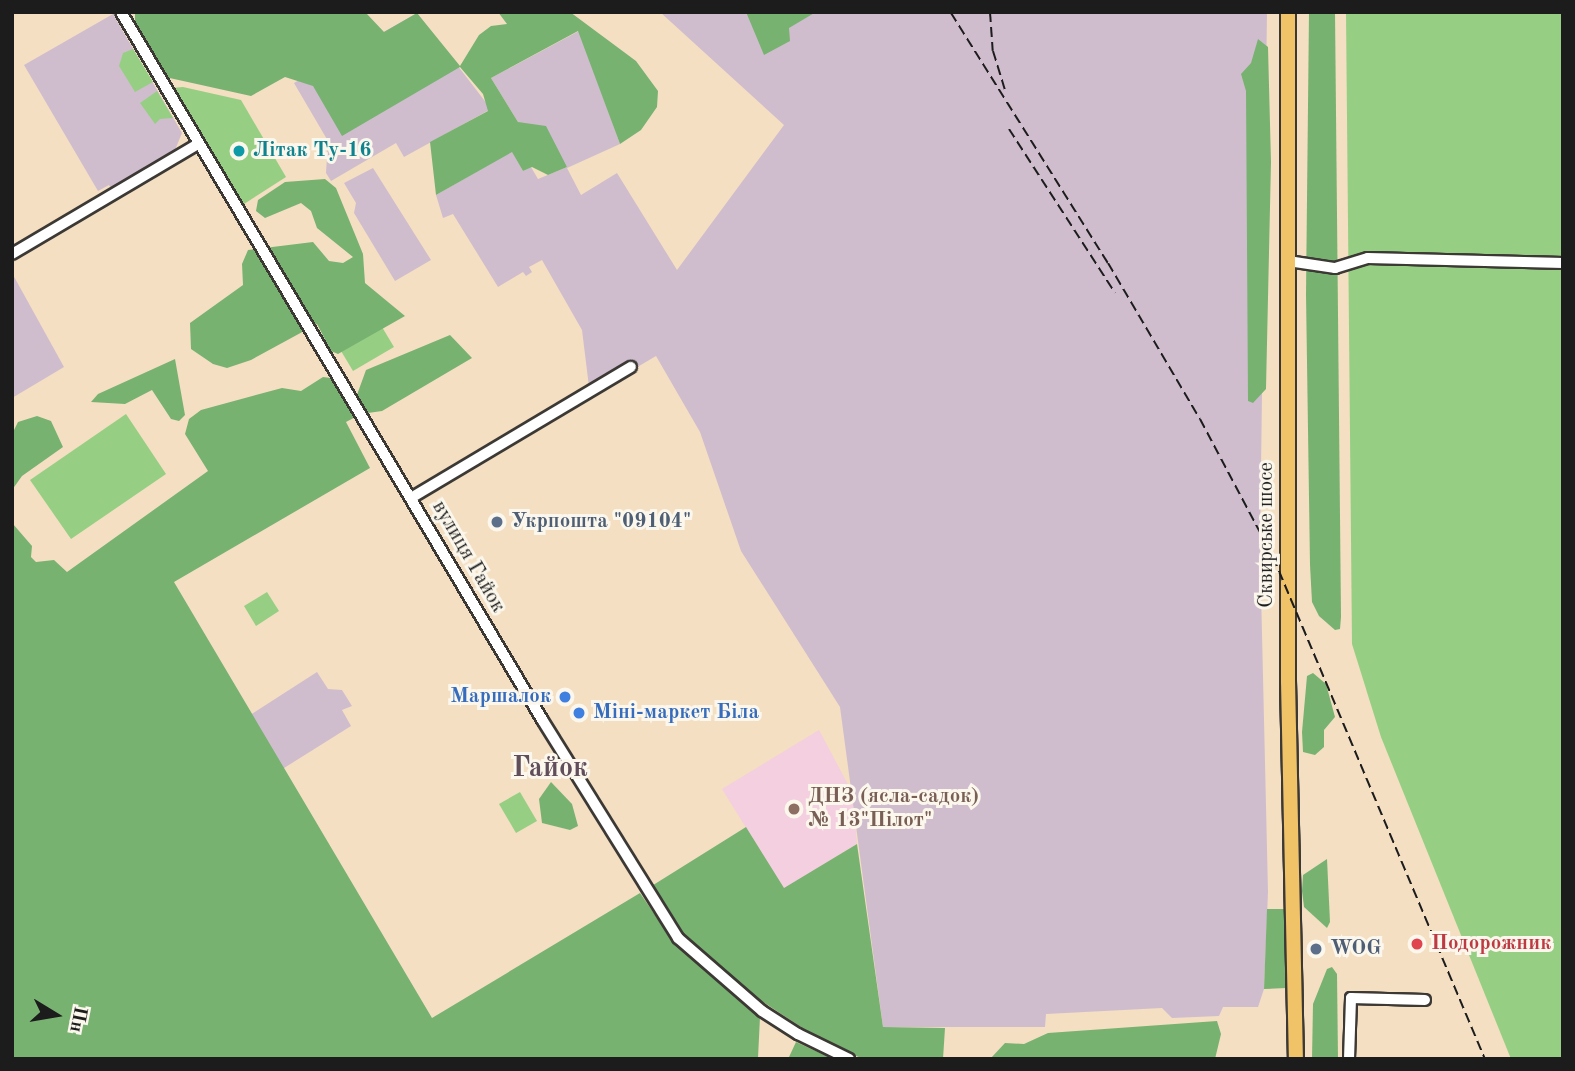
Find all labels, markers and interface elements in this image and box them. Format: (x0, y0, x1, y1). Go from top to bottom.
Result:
place label: Літак Ту-16 (253, 138, 371, 164)
marker: Літак Ту-16 (231, 143, 247, 159)
street label: Сквирське шосе (1254, 462, 1280, 608)
street label: вулиця Гайок (426, 496, 510, 618)
place label: Укрпошта "09104" (511, 509, 691, 535)
marker: Укрпошта "09104" (489, 514, 505, 530)
place label: Маршалок (450, 684, 551, 710)
marker: Маршалок (557, 689, 573, 705)
place label: Міні-маркет Біла (593, 700, 759, 726)
marker: Міні-маркет Біла (571, 705, 587, 721)
district label: Гайок (512, 752, 588, 786)
place label: ДНЗ (ясла-садок) № 13"Пілот" (808, 784, 979, 834)
marker: ДНЗ (ясла-садок) № 13"Пілот" (786, 801, 802, 817)
place label: Подорожник (1431, 931, 1551, 957)
place label: WOG (1330, 936, 1381, 962)
marker: Подорожник (1409, 936, 1425, 952)
marker: WOG (1308, 941, 1324, 957)
north arrow (21, 980, 91, 1050)
text: Пн (65, 1004, 89, 1034)

